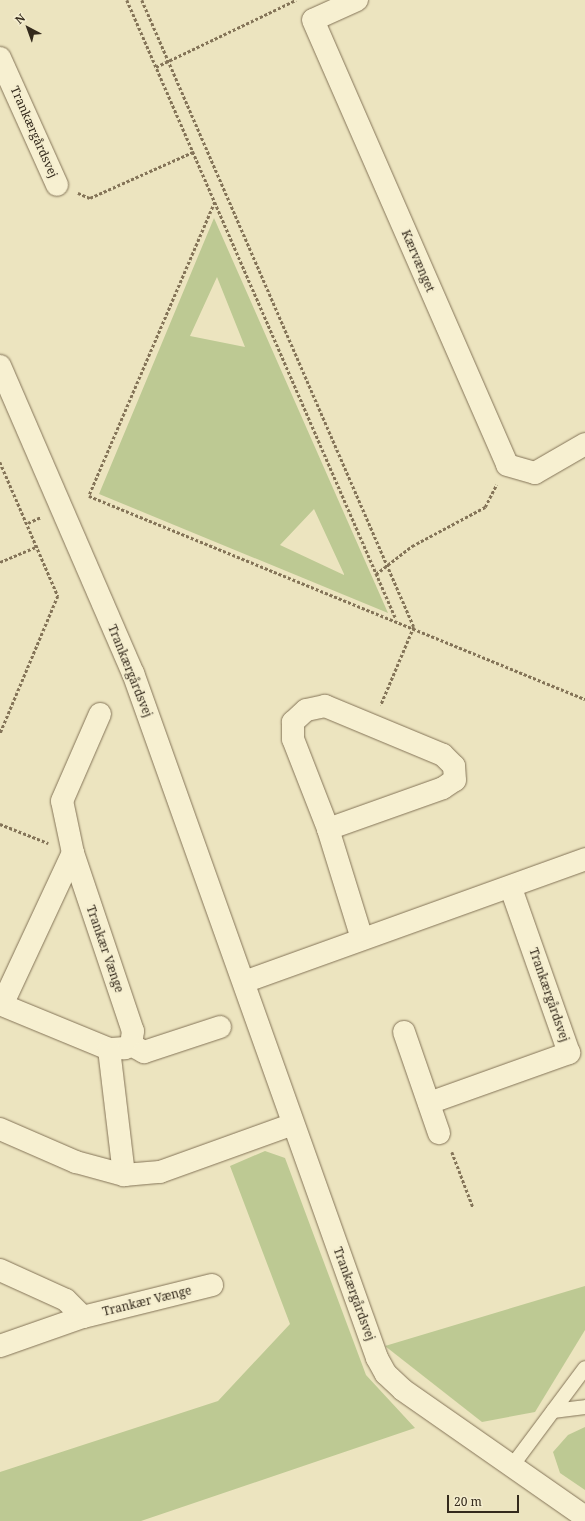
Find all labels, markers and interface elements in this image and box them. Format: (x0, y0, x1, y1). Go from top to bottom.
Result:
north arrow (8, 8, 48, 48)
text: N (12, 10, 28, 27)
street label: Trankærgårdsvej (7, 84, 61, 180)
street label: Kærvænget (398, 228, 438, 294)
street label: Trankærgårdsvej (105, 623, 155, 719)
street label: Trankær Vænge (83, 904, 127, 994)
street label: Trankærgårdsvej (526, 946, 572, 1044)
street label: Trankærgårdsvej (330, 1245, 378, 1343)
street label: Trankær Vænge (101, 1283, 193, 1319)
scale bar (449, 1487, 521, 1513)
text: 20 m (454, 1493, 482, 1510)

